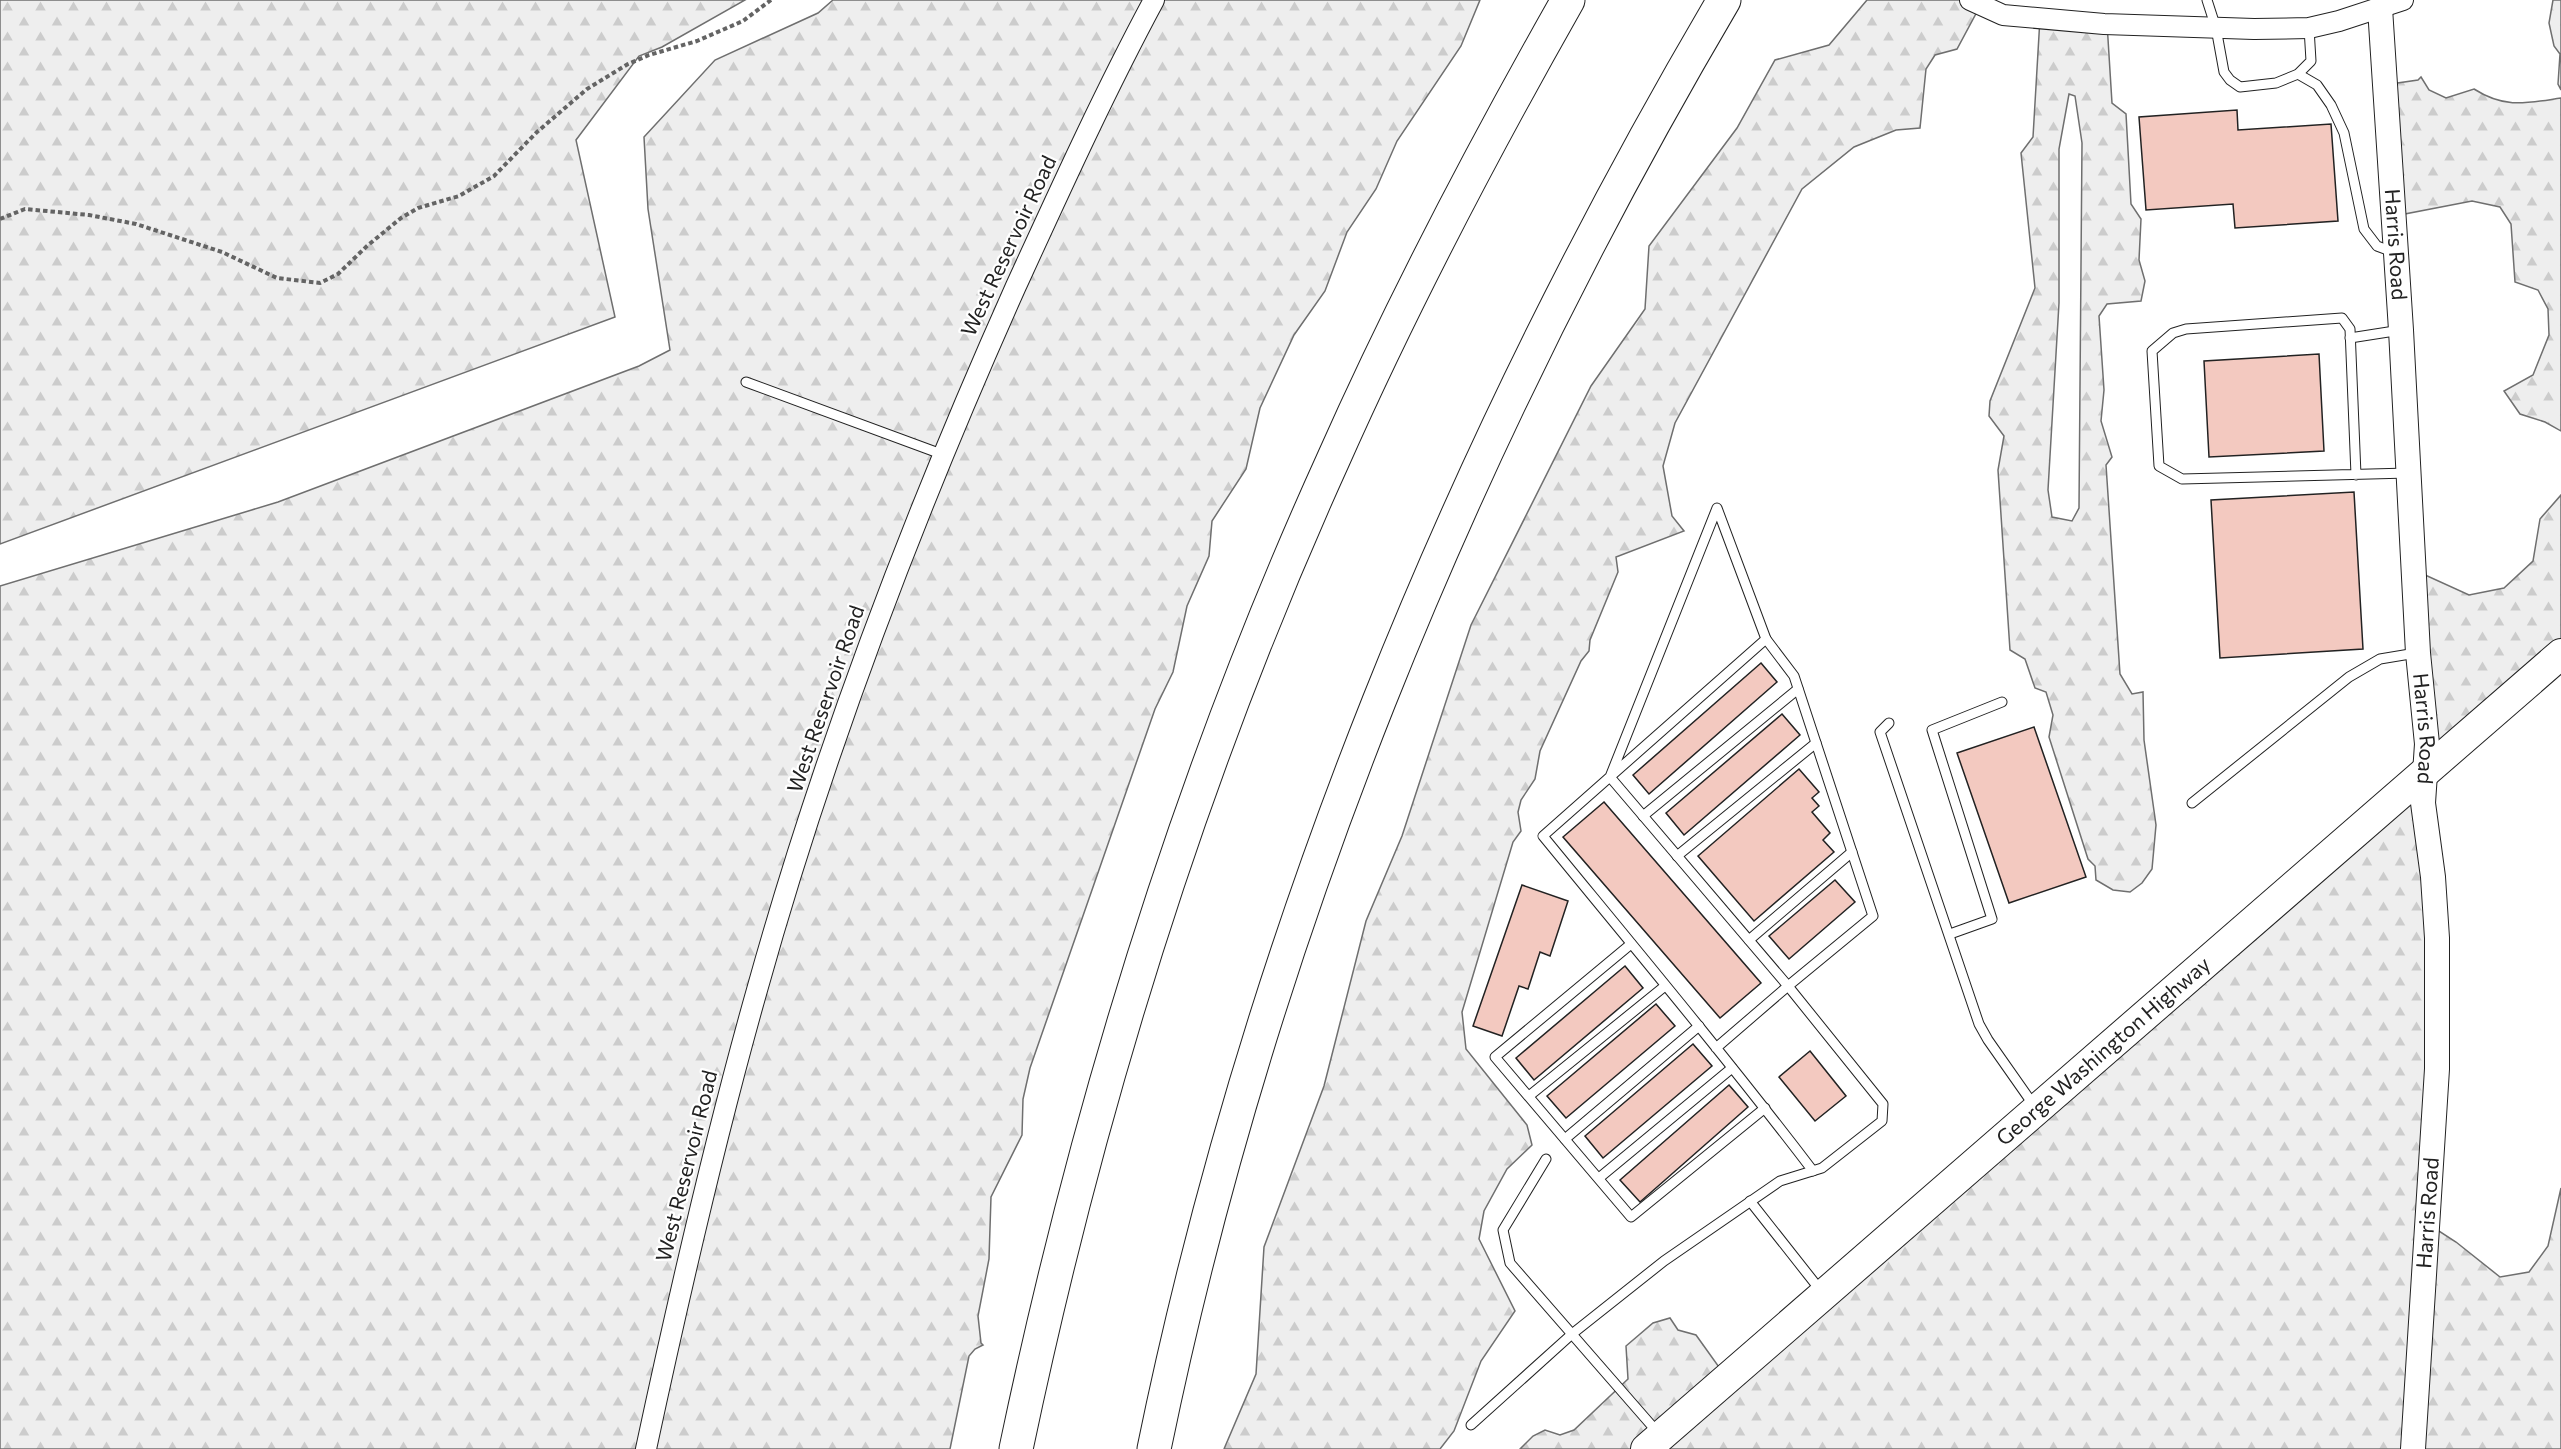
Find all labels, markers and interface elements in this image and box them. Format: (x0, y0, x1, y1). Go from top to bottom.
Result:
street label: West Reservoir Road (955, 151, 1060, 340)
street label: Harris Road (2381, 188, 2413, 301)
street label: West Reservoir Road (781, 602, 868, 795)
street label: Harris Road (2409, 672, 2441, 785)
street label: George Washington Highway (1990, 951, 2215, 1150)
street label: West Reservoir Road (650, 1067, 721, 1264)
street label: Harris Road (2410, 1156, 2443, 1269)

